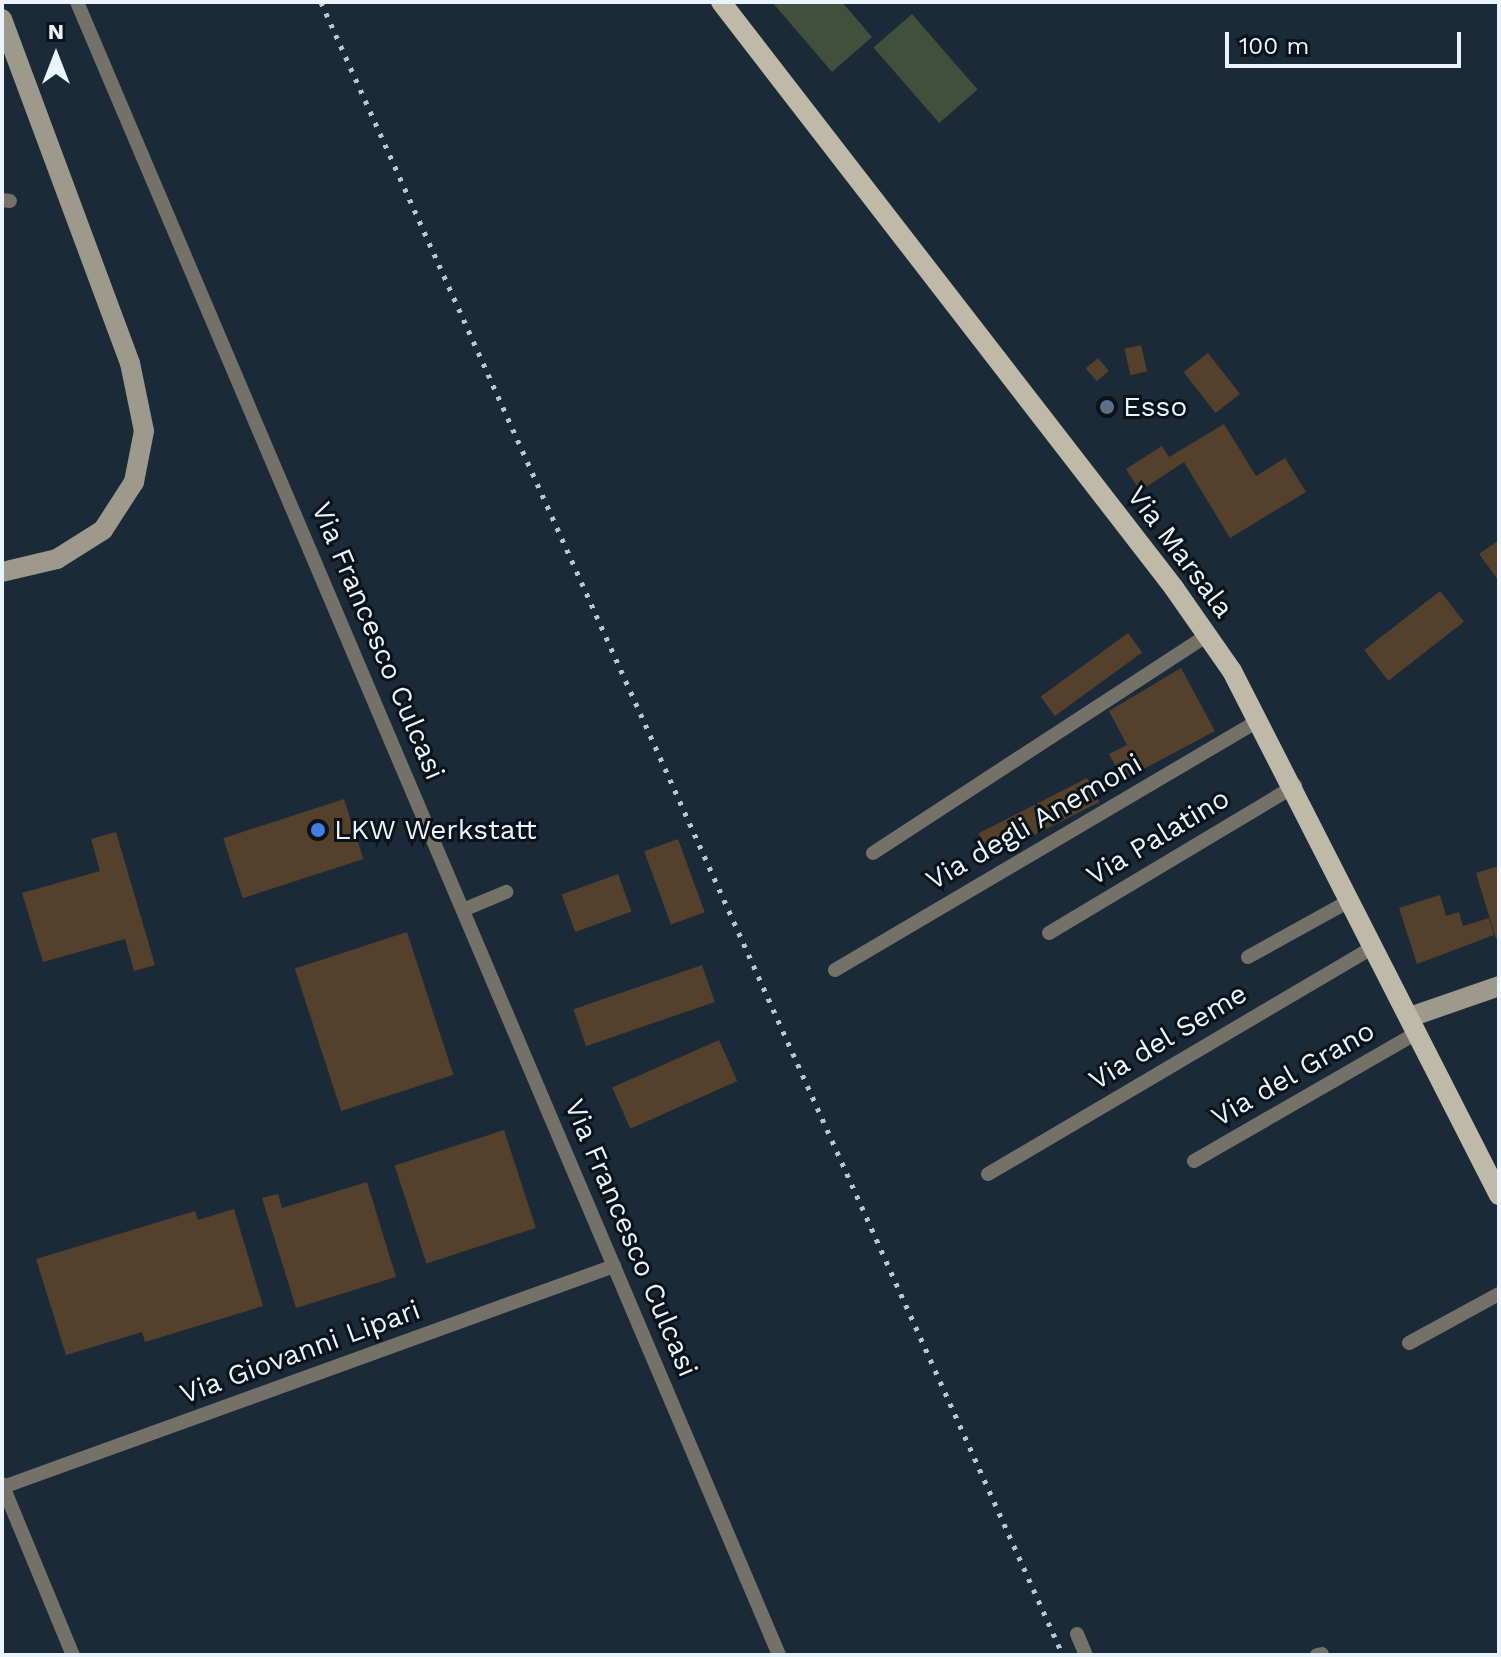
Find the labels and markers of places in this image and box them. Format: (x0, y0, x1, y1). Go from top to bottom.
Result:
place label: Esso (1123, 390, 1187, 424)
marker: Esso (1098, 398, 1116, 416)
place label: LKW Werkstatt (334, 813, 538, 847)
marker: LKW Werkstatt (309, 821, 327, 839)

